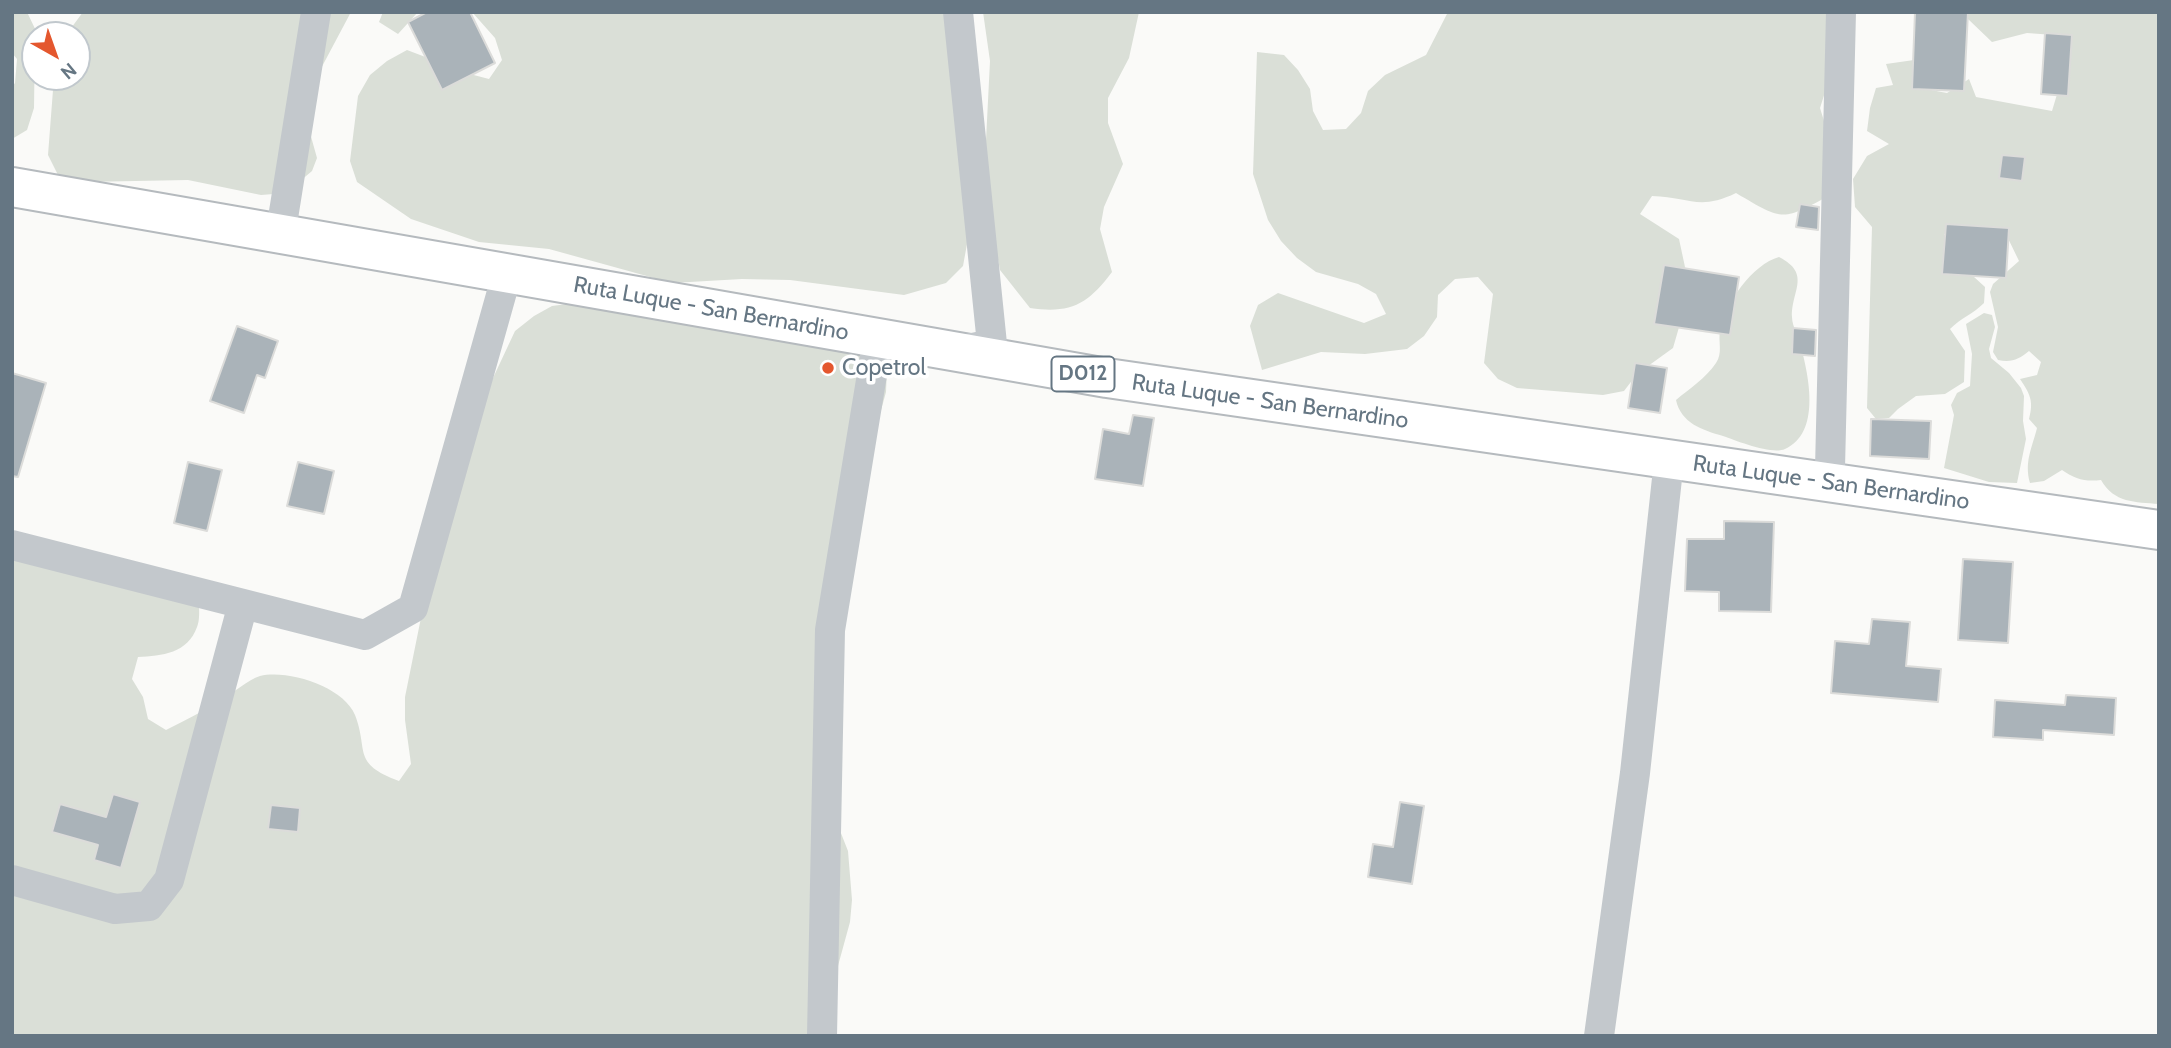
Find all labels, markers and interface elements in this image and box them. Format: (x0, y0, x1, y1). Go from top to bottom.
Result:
north arrow (21, 21, 91, 91)
text: N (56, 58, 81, 84)
street label: Ruta Luque - San Bernardino (571, 271, 851, 347)
place label: Copetrol (842, 354, 926, 382)
road number: D012 (1052, 356, 1114, 392)
marker: Copetrol (820, 360, 836, 376)
street label: Ruta Luque - San Bernardino (1130, 369, 1410, 435)
street label: Ruta Luque - San Bernardino (1691, 450, 1971, 516)

